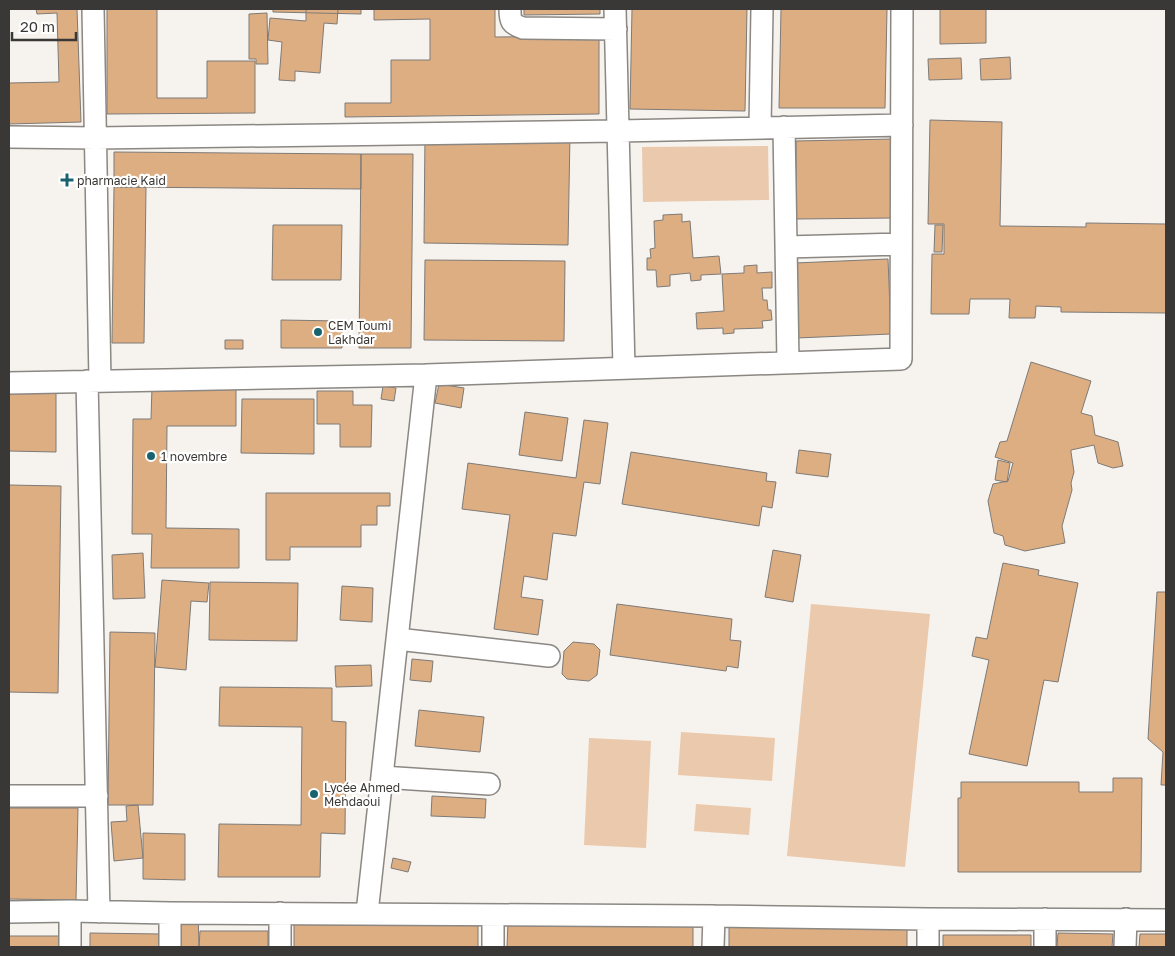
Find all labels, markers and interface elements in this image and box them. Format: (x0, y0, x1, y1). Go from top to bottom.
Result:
scale bar (12, 10, 76, 42)
text: 20 m (20, 17, 55, 35)
place label: pharmacie Kaid (77, 173, 166, 188)
marker: pharmacie Kaid (61, 174, 73, 186)
place label: CEM Toumi Lakhdar (328, 318, 391, 347)
marker: CEM Toumi Lakhdar (312, 326, 324, 338)
place label: 1 novembre (161, 449, 227, 464)
marker: 1 novembre (145, 450, 157, 462)
place label: Lycée Ahmed Mehdaoui (324, 780, 400, 809)
marker: Lycée Ahmed Mehdaoui (308, 788, 320, 800)

